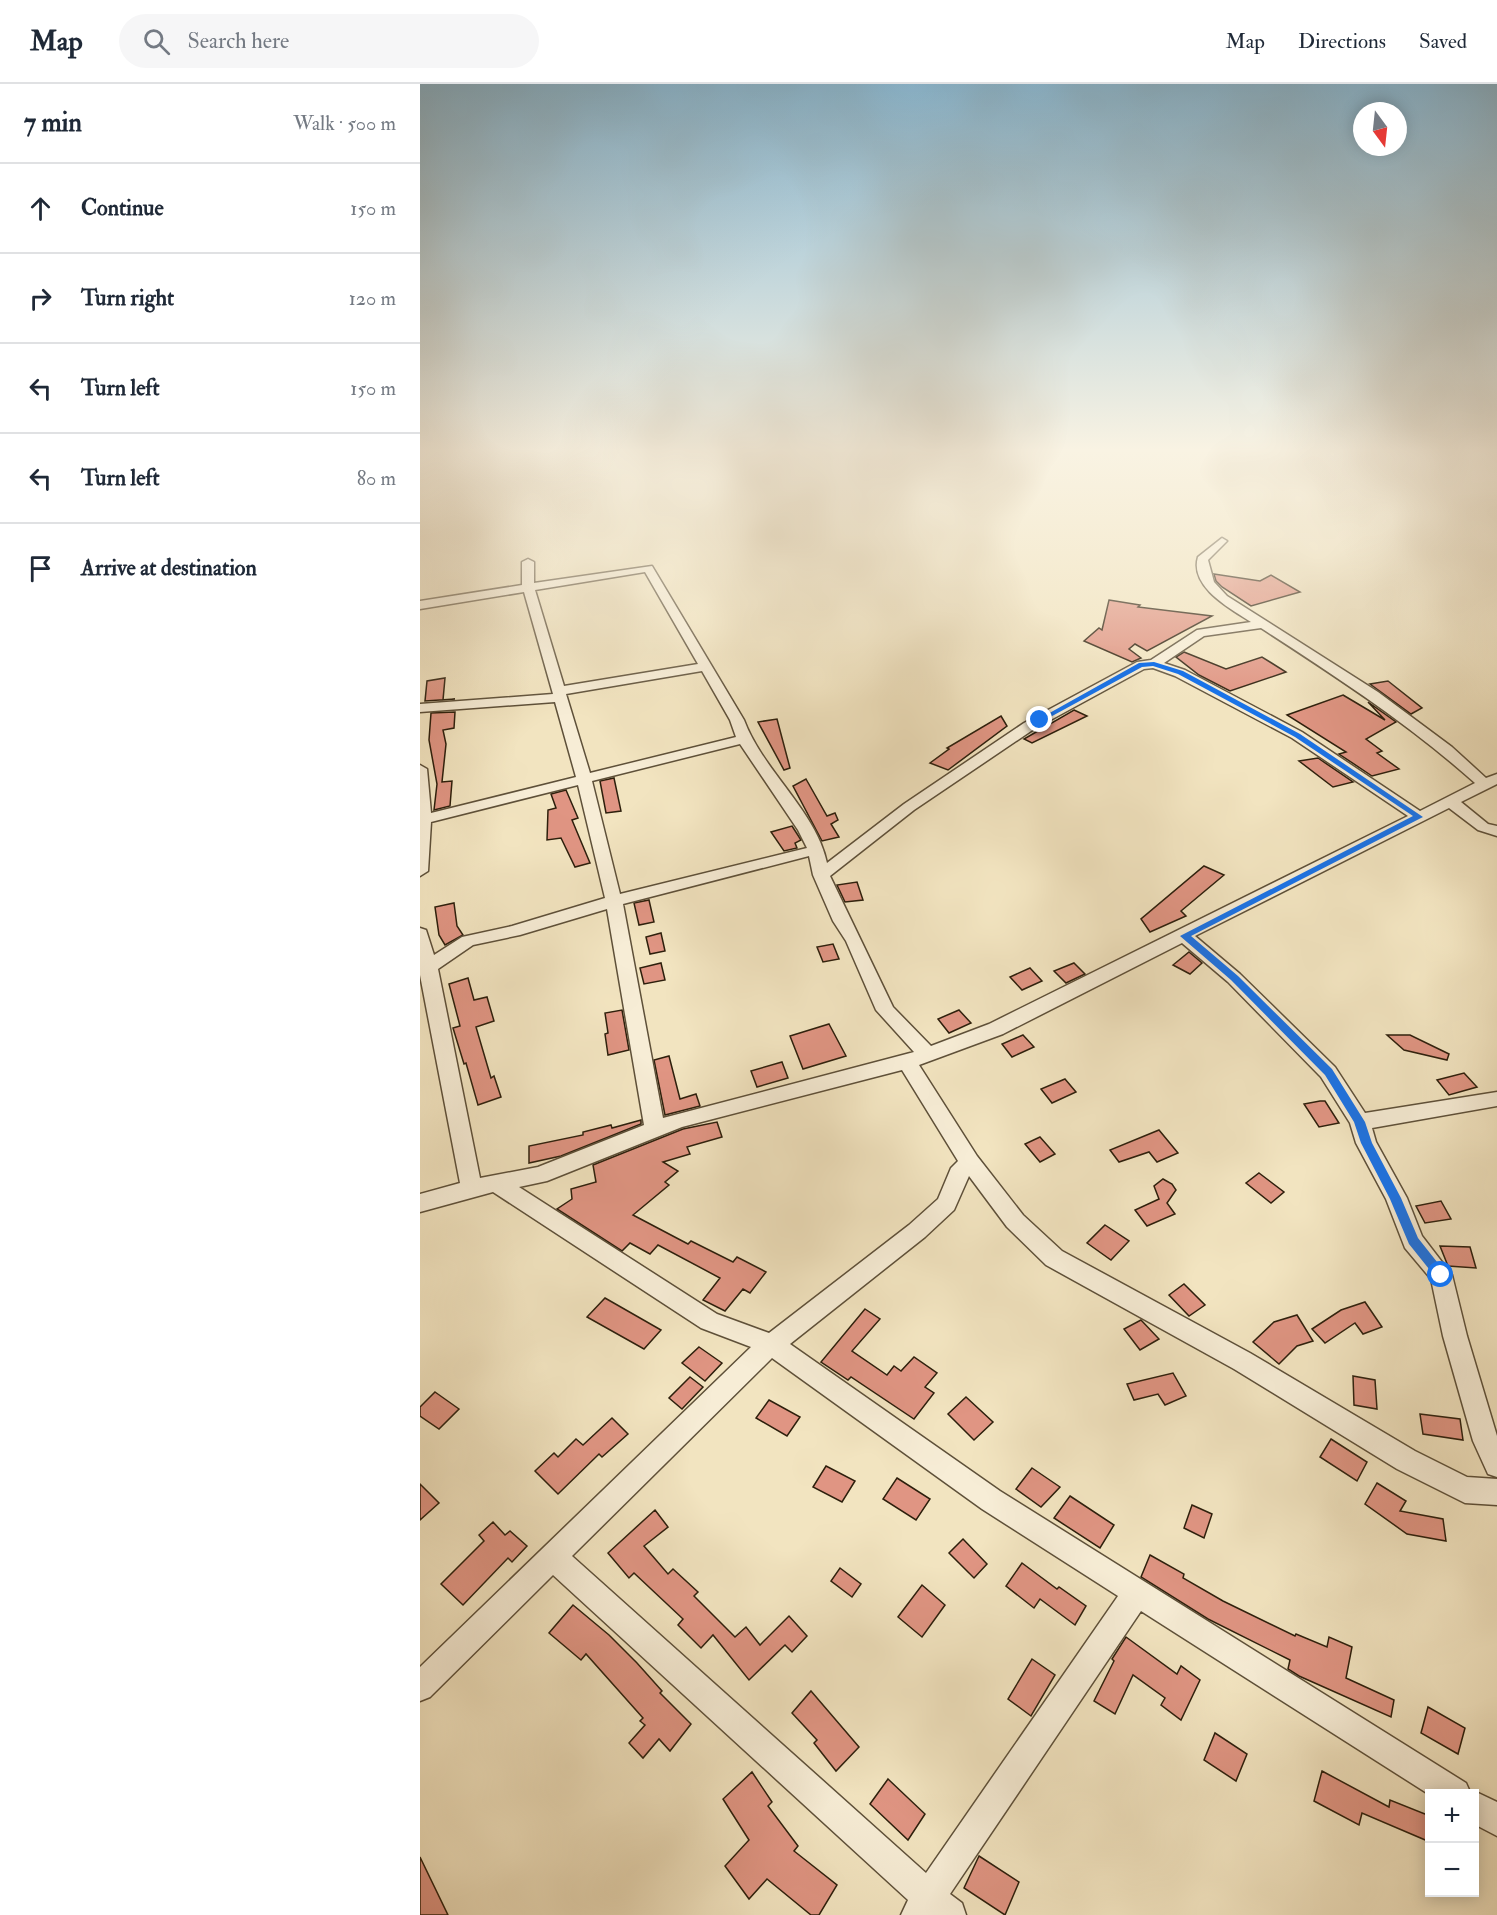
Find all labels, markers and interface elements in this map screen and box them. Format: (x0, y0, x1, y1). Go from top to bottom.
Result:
search box (119, 14, 539, 68)
text: Map (30, 24, 83, 59)
icon: search (140, 25, 173, 58)
text: Search here (188, 27, 289, 55)
text: Map (1225, 28, 1265, 55)
text: Directions (1298, 28, 1386, 55)
text: Saved (1419, 28, 1467, 55)
north arrow (1353, 102, 1407, 156)
text: 7 min (24, 107, 82, 139)
text: Walk · 500 m (293, 111, 396, 136)
icon: ahead (24, 192, 57, 225)
text: Continue (81, 194, 164, 222)
text: 150 m (350, 196, 396, 221)
icon: right (24, 282, 57, 315)
text: Turn right (81, 284, 174, 312)
text: 120 m (349, 286, 396, 311)
icon: left (24, 372, 57, 405)
text: Turn left (81, 374, 160, 402)
text: 150 m (350, 376, 396, 401)
icon: left (24, 462, 57, 495)
text: Turn left (81, 464, 160, 492)
text: 80 m (357, 466, 396, 491)
icon: arrive (24, 552, 57, 585)
text: Arrive at destination (81, 554, 257, 582)
route end (1026, 706, 1052, 732)
route start (1427, 1261, 1453, 1287)
map controls (1425, 1789, 1479, 1897)
button: + (1425, 1789, 1479, 1843)
button: − (1425, 1843, 1479, 1897)

